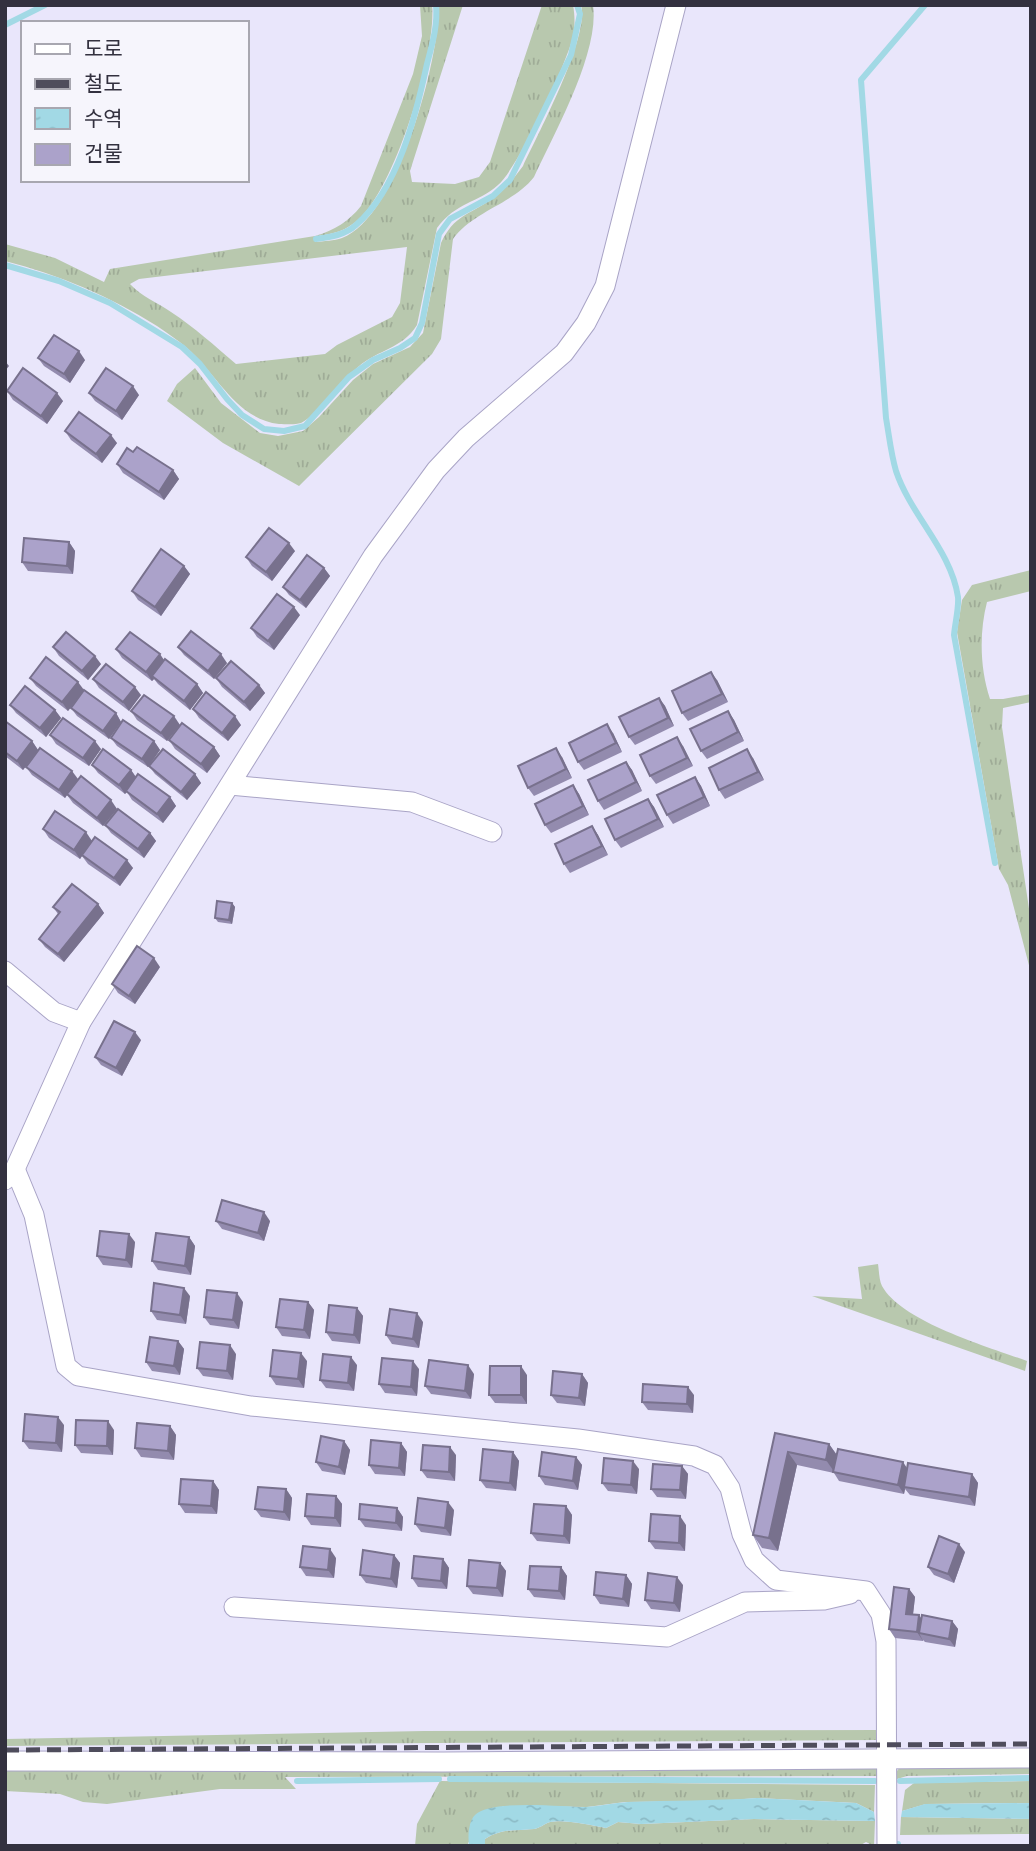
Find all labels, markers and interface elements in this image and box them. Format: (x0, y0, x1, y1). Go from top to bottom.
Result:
legend (21, 21, 248, 182)
text: 도로 (84, 37, 123, 60)
text: 철도 (84, 72, 123, 95)
text: 수역 (84, 107, 123, 130)
text: 건물 (84, 142, 123, 165)

